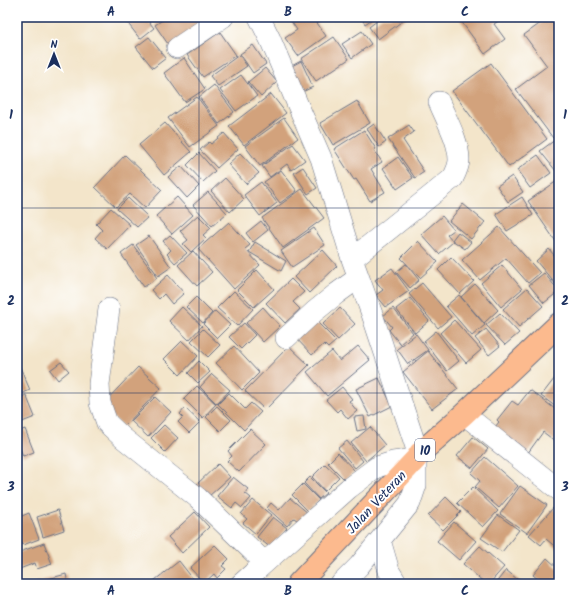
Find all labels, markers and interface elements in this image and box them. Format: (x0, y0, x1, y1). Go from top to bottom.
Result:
text: A (107, 2, 115, 23)
text: B (284, 2, 292, 23)
text: C (461, 2, 469, 23)
north arrow (34, 34, 74, 74)
text: N (51, 36, 58, 54)
text: 1 (9, 105, 13, 126)
text: 1 (563, 105, 567, 126)
text: 2 (7, 291, 15, 312)
text: 2 (561, 291, 569, 312)
road number: 10 (415, 439, 435, 461)
street label: Jalan Veteran (341, 466, 412, 540)
text: 3 (6, 477, 15, 498)
text: 3 (560, 477, 569, 498)
text: A (107, 581, 115, 601)
text: B (284, 581, 292, 601)
text: C (461, 581, 469, 601)

